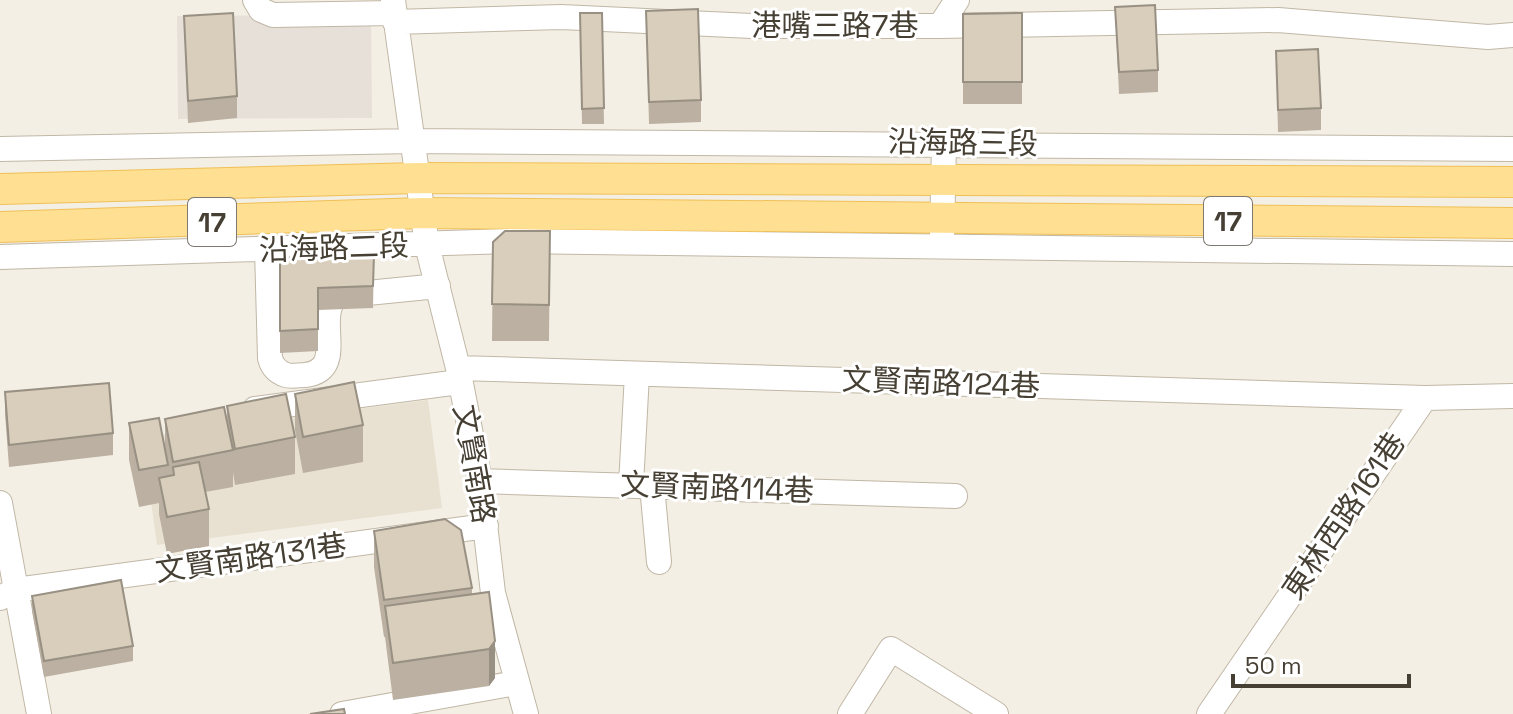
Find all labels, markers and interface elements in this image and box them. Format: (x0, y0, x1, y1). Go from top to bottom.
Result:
street label: 港嘴三路7巷 (752, 6, 918, 45)
street label: 沿海路三段 (888, 122, 1038, 163)
road number: 17 (1204, 197, 1252, 245)
road number: 17 (188, 198, 236, 246)
street label: 沿海路二段 (258, 225, 410, 270)
street label: 文賢南路124巷 (841, 360, 1041, 405)
street label: 文賢南路 (445, 401, 504, 526)
street label: 東林西路161巷 (1273, 425, 1414, 607)
street label: 文賢南路114巷 (619, 465, 815, 510)
street label: 文賢南路131巷 (153, 525, 349, 590)
scale bar (1233, 638, 1409, 688)
text: 50 m (1245, 650, 1302, 681)

